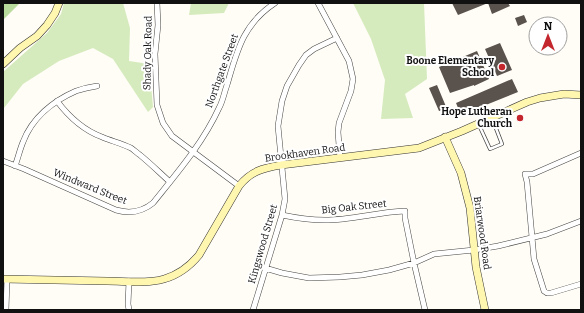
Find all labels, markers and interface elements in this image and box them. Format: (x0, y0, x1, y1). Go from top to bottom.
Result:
street label: Shady Oak Road (141, 16, 155, 90)
north arrow (528, 16, 568, 56)
text: N (544, 20, 553, 33)
street label: Northgate Street (203, 32, 241, 110)
place label: Boone Elementary School (406, 55, 494, 79)
marker: Boone Elementary School (497, 62, 507, 72)
place label: Hope Lutheran Church (441, 106, 513, 130)
marker: Hope Lutheran Church (515, 113, 525, 123)
street label: Brookhaven Road (264, 141, 346, 165)
street label: Windward Street (51, 167, 129, 207)
street label: Briarwood Road (471, 195, 493, 271)
street label: Big Oak Street (321, 198, 388, 216)
street label: Kingswood Street (246, 203, 280, 285)

